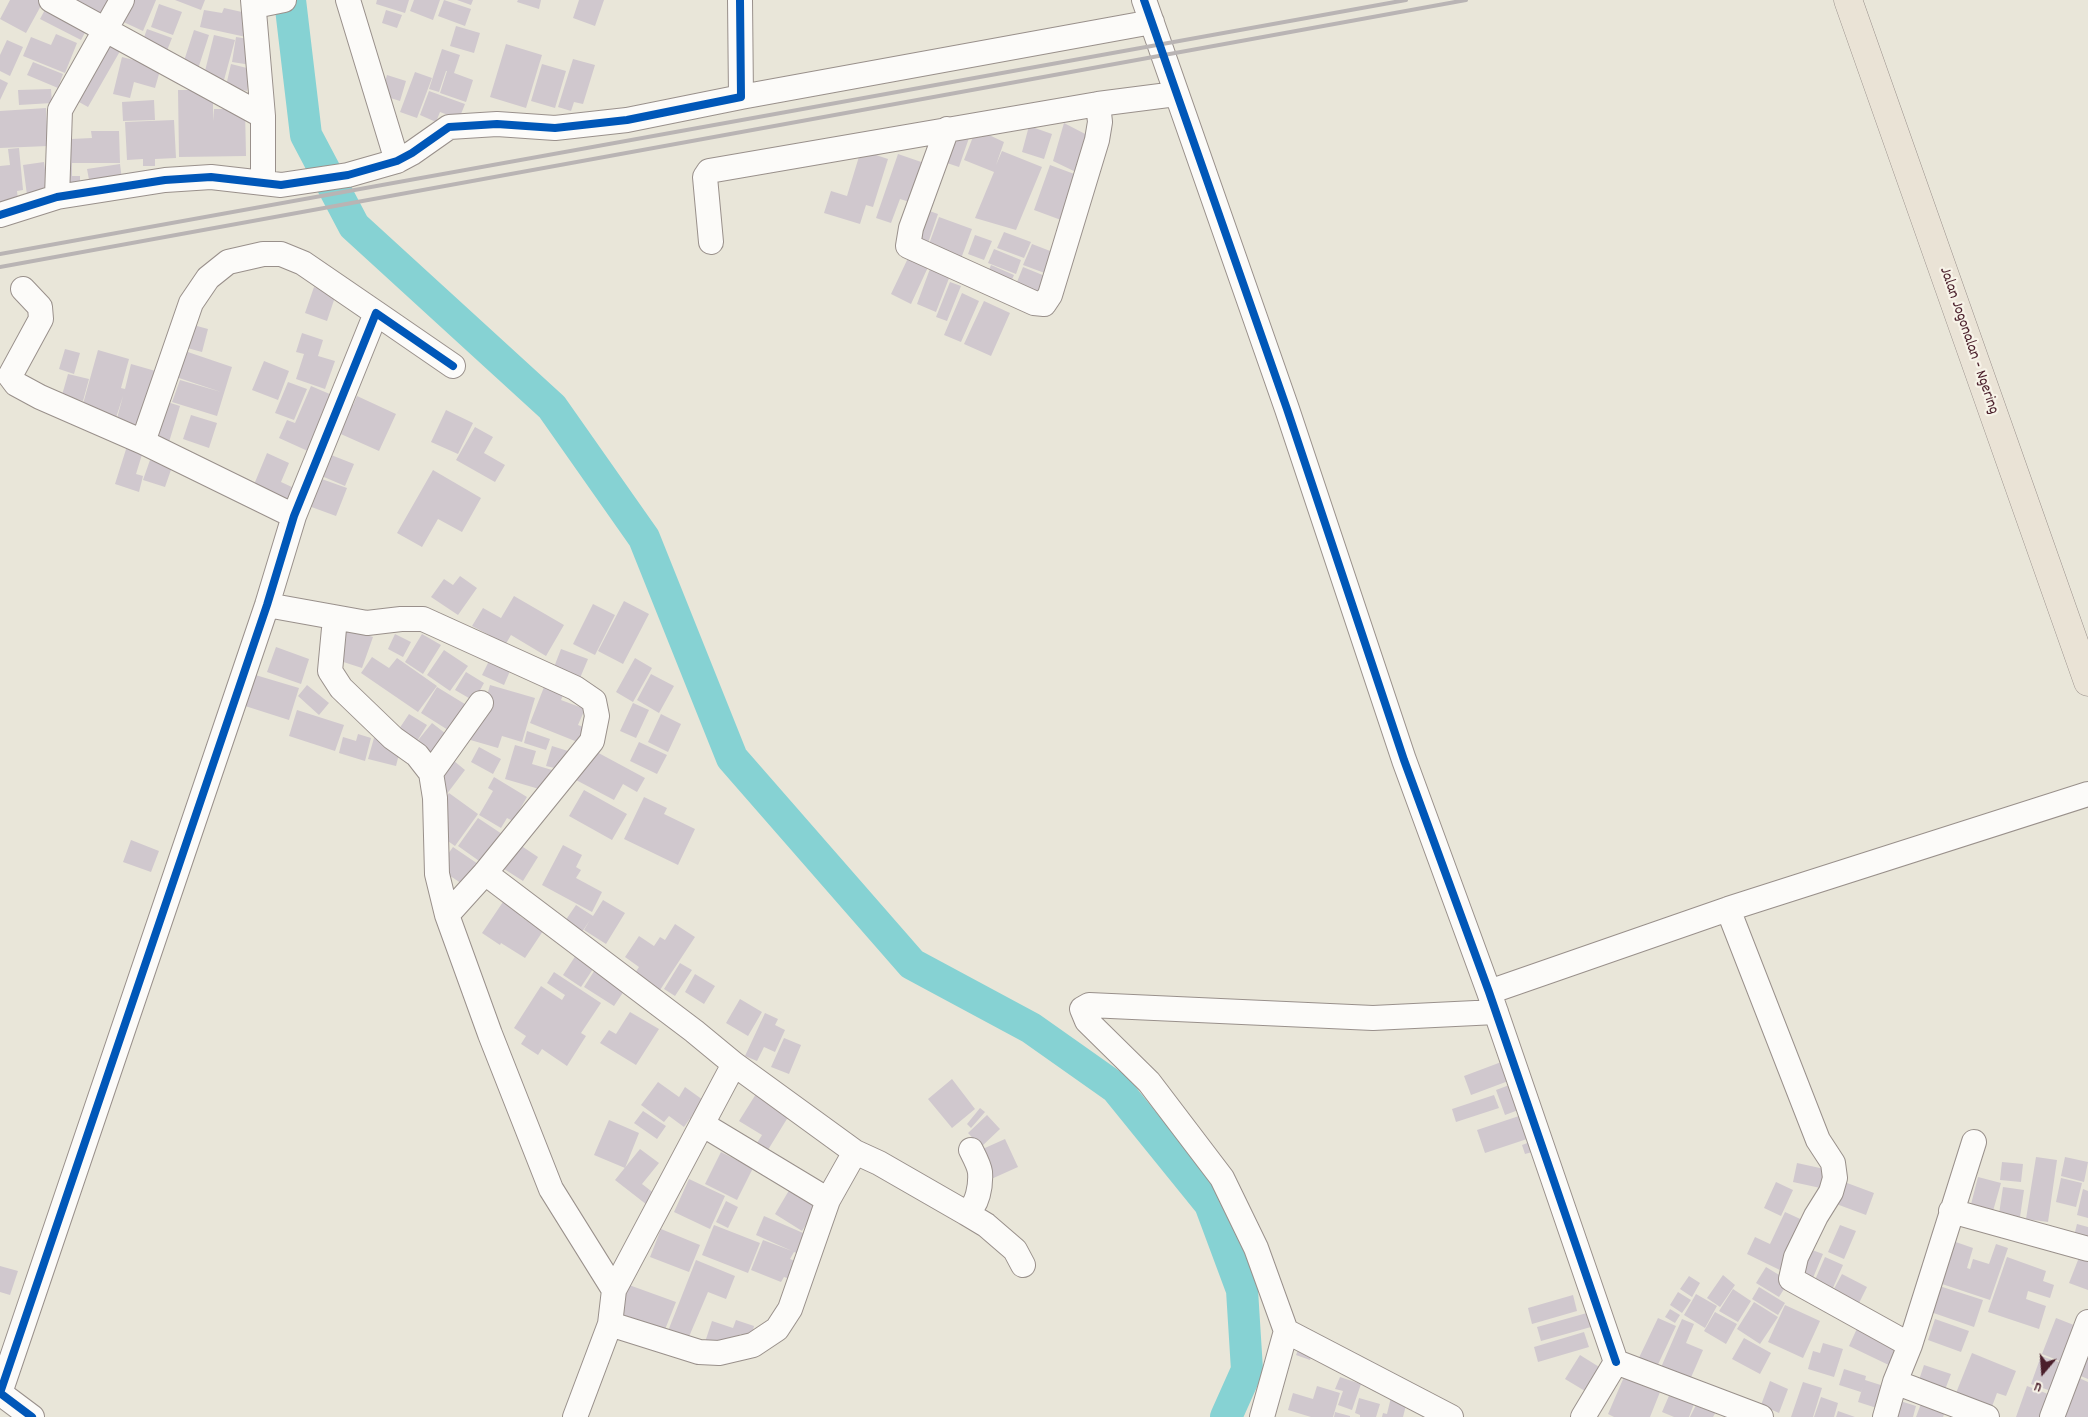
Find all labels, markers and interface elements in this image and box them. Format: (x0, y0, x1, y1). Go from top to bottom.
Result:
street label: Jalan Jogonalan - Ngering (1934, 265, 2002, 417)
north arrow (2018, 1347, 2068, 1397)
text: U (2032, 1376, 2045, 1397)

